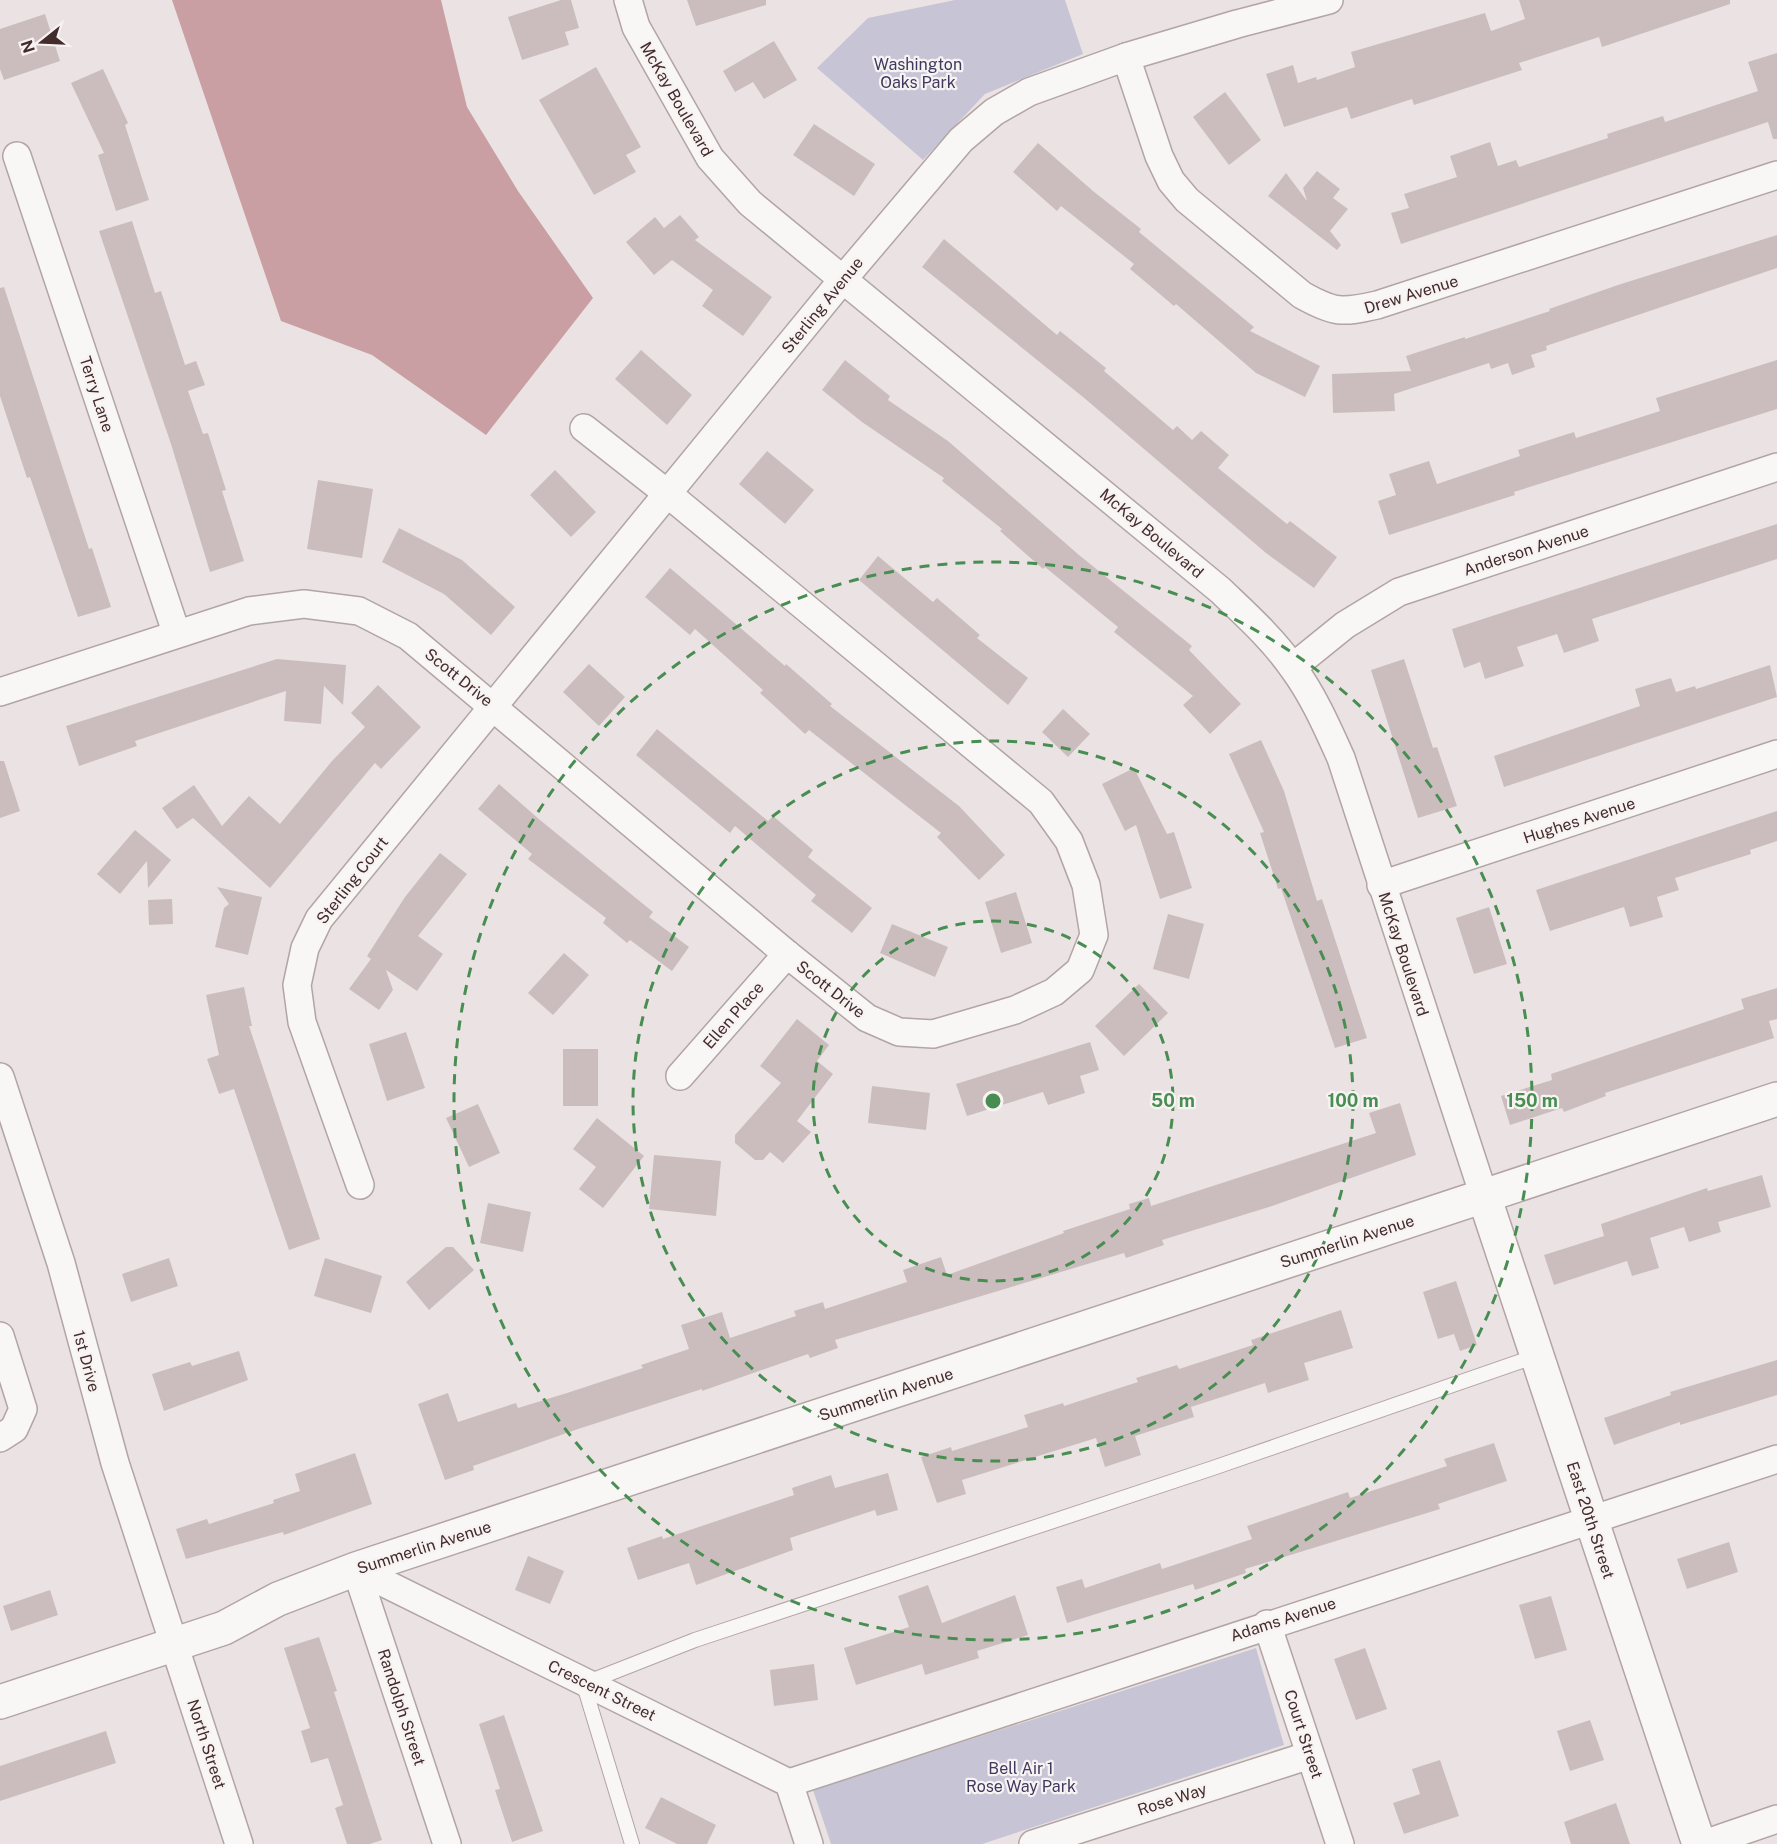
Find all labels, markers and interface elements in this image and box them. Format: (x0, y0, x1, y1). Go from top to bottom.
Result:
north arrow (12, 12, 72, 72)
text: N (17, 38, 39, 55)
street label: McKay Boulevard (636, 38, 717, 160)
park label: Washington Oaks Park (874, 55, 962, 92)
street label: Sterling Avenue (778, 253, 867, 357)
street label: Drew Avenue (1362, 271, 1461, 318)
street label: Terry Lane (75, 354, 118, 435)
street label: McKay Boulevard (1096, 485, 1207, 582)
street label: Anderson Avenue (1461, 521, 1591, 580)
street label: Scott Drive (421, 644, 496, 711)
street label: Hughes Avenue (1521, 793, 1638, 848)
street label: Sterling Court (312, 833, 392, 928)
street label: McKay Boulevard (1375, 890, 1433, 1019)
street label: Scott Drive (793, 957, 869, 1022)
street label: Ellen Place (699, 978, 768, 1053)
text: 50 m (1151, 1090, 1195, 1111)
text: 100 m (1327, 1090, 1379, 1111)
text: 150 m (1506, 1090, 1558, 1111)
centre of rings (983, 1091, 1003, 1111)
street label: Summerlin Avenue (1278, 1211, 1417, 1272)
street label: 1st Drive (69, 1328, 104, 1394)
street label: Summerlin Avenue (817, 1364, 956, 1425)
street label: East 20th Street (1563, 1459, 1618, 1581)
street label: Summerlin Avenue (355, 1517, 494, 1578)
street label: Adams Avenue (1228, 1593, 1338, 1646)
street label: Randolph Street (374, 1646, 429, 1768)
street label: Crescent Street (545, 1656, 659, 1725)
street label: Court Street (1280, 1687, 1327, 1781)
street label: North Street (183, 1697, 230, 1791)
park label: Bell Air 1 Rose Way Park (966, 1759, 1076, 1796)
street label: Rose Way (1135, 1779, 1210, 1820)

